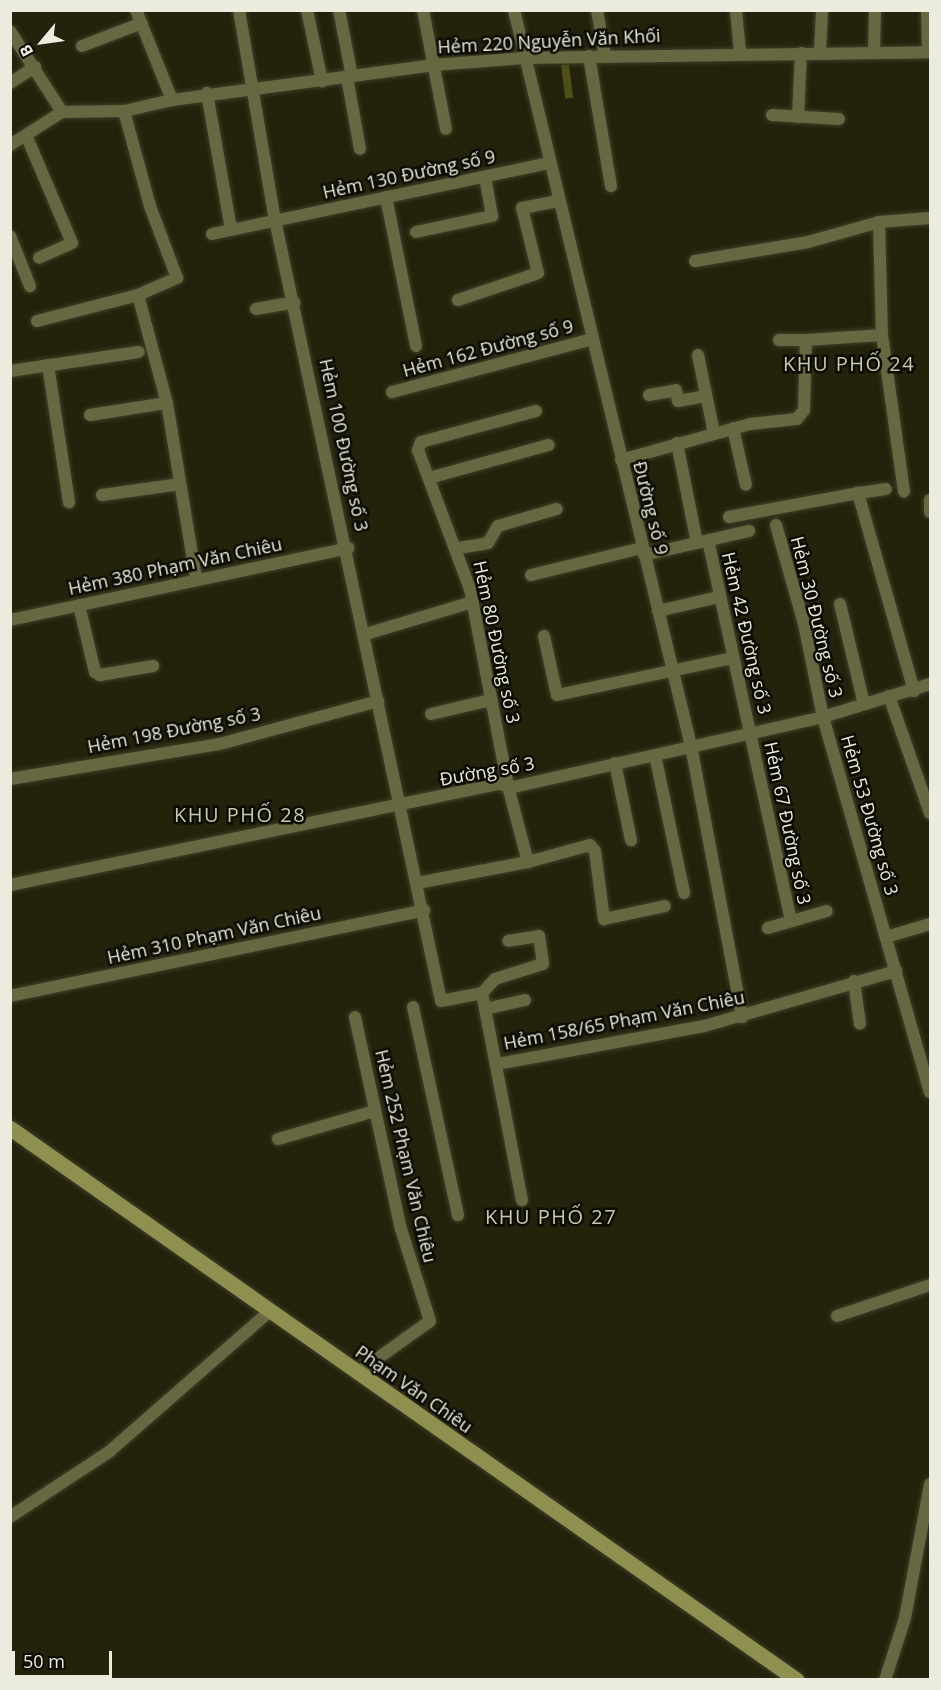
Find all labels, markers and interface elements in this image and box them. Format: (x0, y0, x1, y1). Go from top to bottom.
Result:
north arrow (12, 12, 72, 72)
street label: Hẻm 220 Nguyễn Văn Khối (437, 24, 661, 58)
text: B (14, 41, 38, 61)
street label: Hẻm 130 Đường số 9 (321, 145, 497, 203)
street label: Hẻm 162 Đường số 9 (400, 315, 576, 381)
district label: KHU PHỐ 24 (783, 351, 915, 375)
street label: Hẻm 100 Đường số 3 (315, 357, 373, 533)
street label: Đường số 9 (629, 459, 673, 557)
street label: Hẻm 380 Phạm Văn Chiêu (66, 533, 284, 599)
street label: Hẻm 30 Đường số 3 (786, 534, 848, 700)
street label: Hẻm 42 Đường số 3 (718, 550, 776, 716)
street label: Hẻm 80 Đường số 3 (469, 559, 525, 725)
street label: Hẻm 198 Đường số 3 (85, 703, 263, 757)
street label: Hẻm 53 Đường số 3 (837, 732, 903, 898)
street label: Hẻm 67 Đường số 3 (760, 740, 816, 906)
street label: Đường số 3 (438, 752, 536, 790)
district label: KHU PHỐ 28 (174, 802, 306, 826)
street label: Hẻm 310 Phạm Văn Chiêu (105, 902, 323, 968)
street label: Hẻm 158/65 Phạm Văn Chiêu (502, 986, 746, 1054)
street label: Hẻm 252 Phạm Văn Chiêu (371, 1047, 441, 1265)
district label: KHU PHỐ 27 (485, 1204, 617, 1228)
street label: Phạm Văn Chiêu (351, 1341, 477, 1437)
scale bar (15, 1639, 116, 1677)
text: 50 m (23, 1649, 65, 1673)

